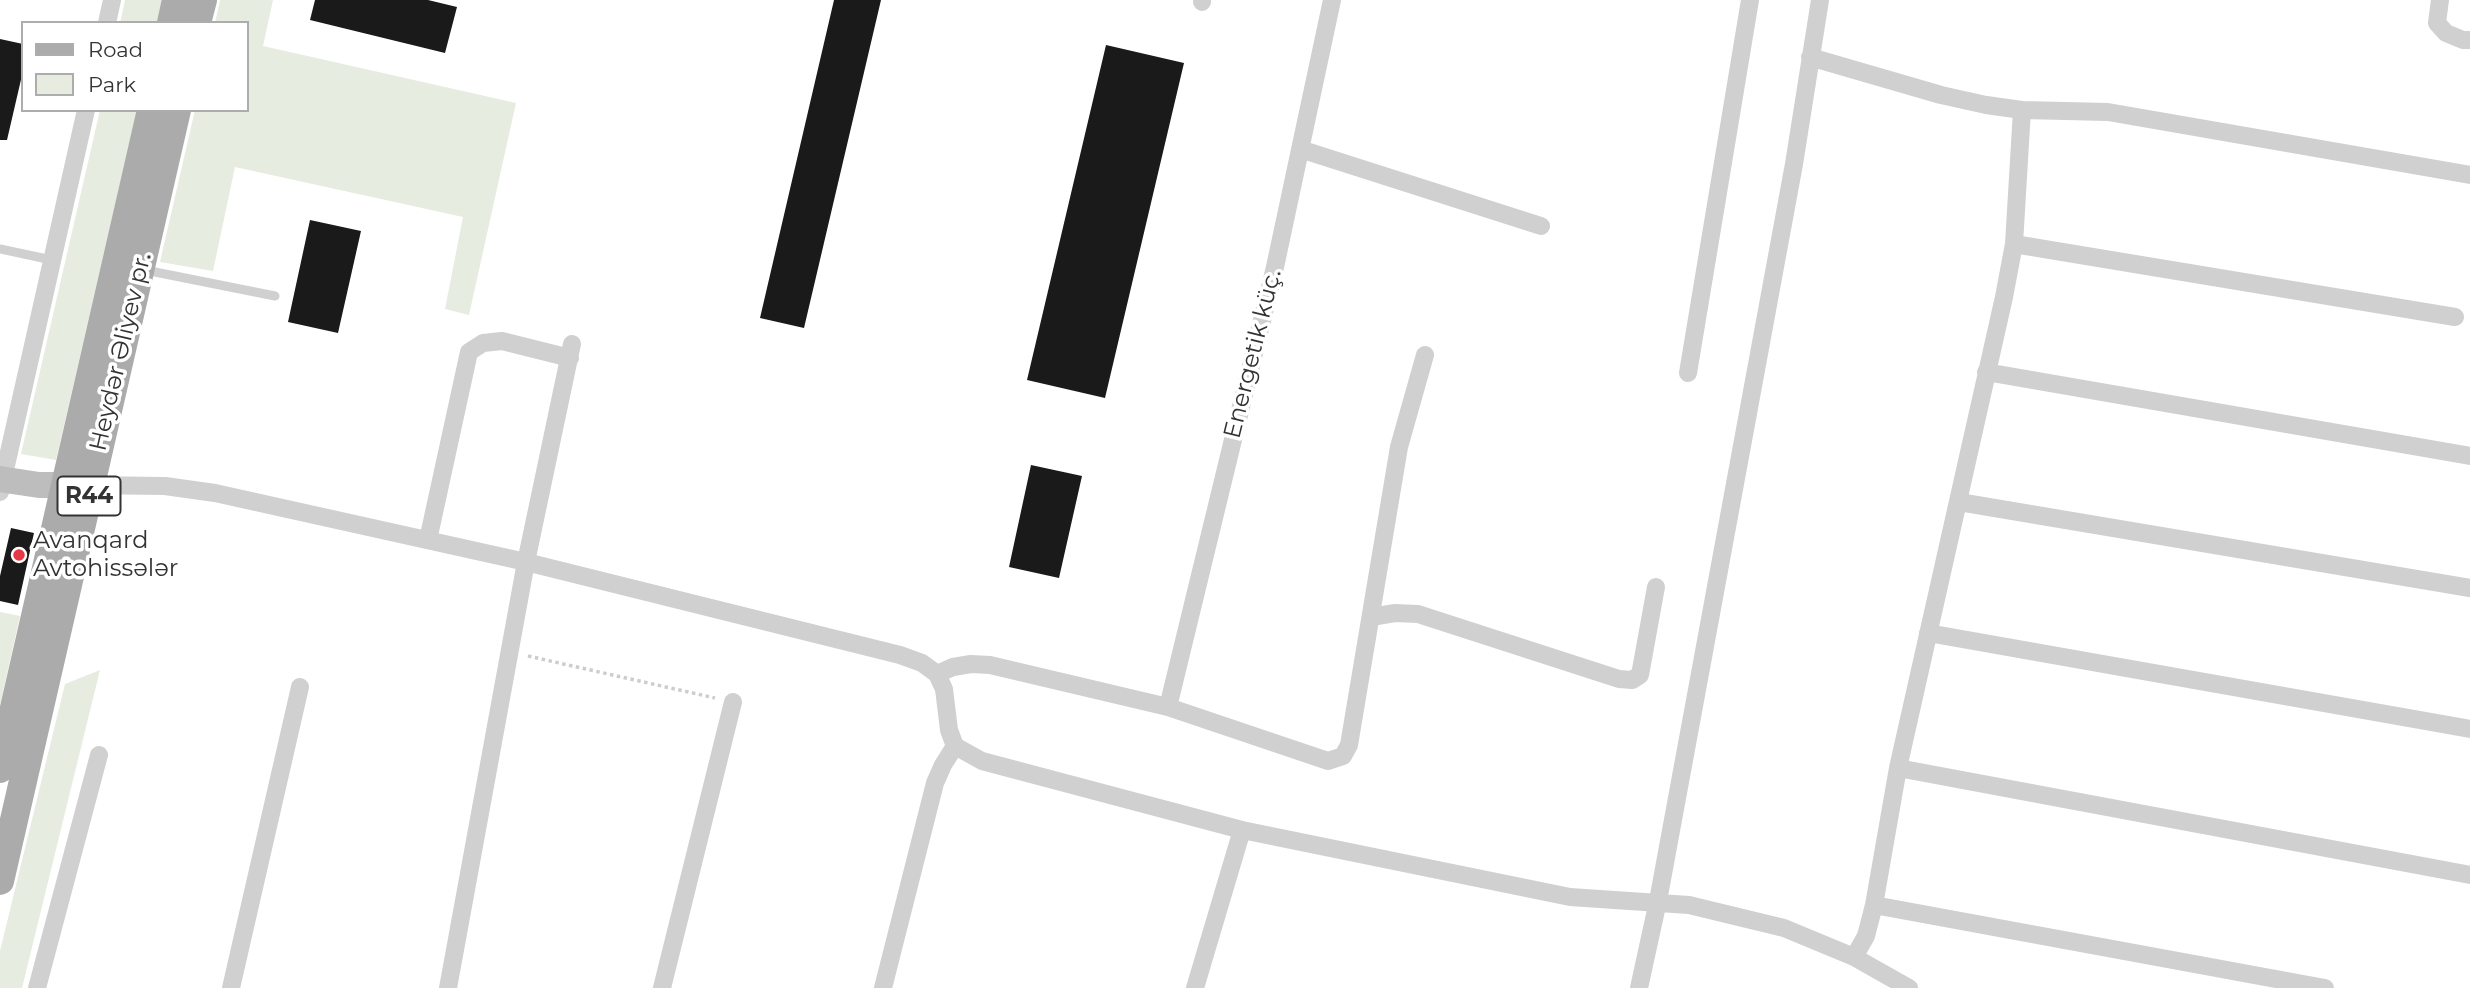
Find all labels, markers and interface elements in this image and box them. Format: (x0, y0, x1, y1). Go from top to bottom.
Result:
legend (21, 21, 248, 112)
text: Road (88, 37, 143, 62)
text: Park (88, 72, 136, 97)
street label: Heydər Əliyev pr. (84, 250, 158, 454)
street label: Energetik küç. (1218, 266, 1288, 442)
road number: R44 (57, 476, 120, 516)
place label: Avanqard Avtohissələr (33, 527, 178, 583)
marker: Avanqard Avtohissələr (11, 547, 27, 563)

